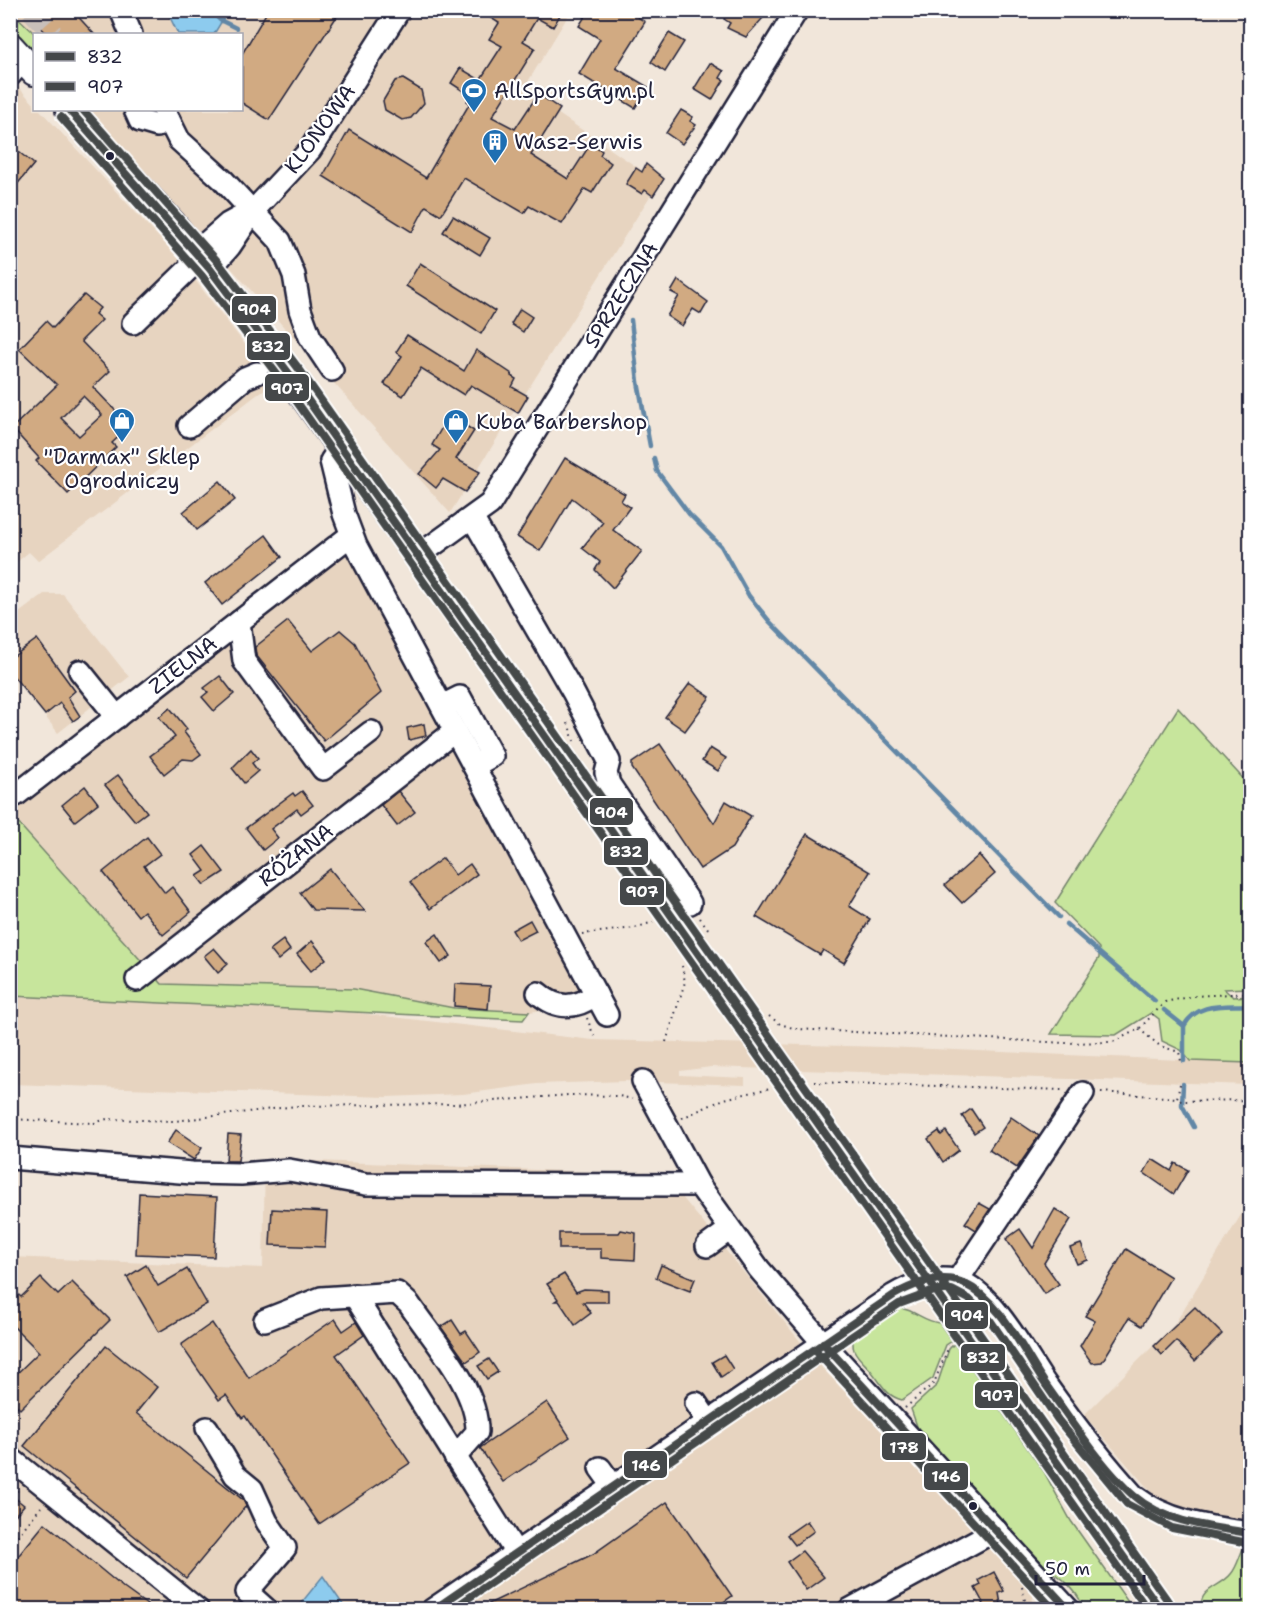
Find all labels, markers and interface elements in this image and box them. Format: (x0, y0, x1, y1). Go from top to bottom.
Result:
legend (33, 33, 243, 111)
text: 832 (87, 45, 123, 69)
text: 907 (87, 75, 124, 99)
sports icon: AllSportsGym.pl (459, 76, 489, 114)
place label: AllSportsGym.pl (494, 77, 655, 105)
street label: KLONOWA (278, 79, 362, 179)
building icon: Wasz-Serwis (480, 127, 510, 165)
place label: Wasz-Serwis (514, 128, 643, 156)
unlabelled marker (104, 150, 116, 162)
street label: SPRZECZNA (577, 237, 665, 353)
line badge: 904 (231, 295, 277, 324)
text: 904 (237, 299, 271, 320)
line badge: 832 (246, 332, 291, 361)
text: 832 (252, 336, 284, 357)
line badge: 907 (264, 373, 310, 402)
text: 907 (270, 378, 304, 399)
shop icon: "Darmax" Sklep Ogrodniczy (107, 406, 137, 444)
shop icon: Kuba Barbershop (441, 407, 471, 445)
place label: Kuba Barbershop (476, 408, 647, 436)
place label: "Darmax" Sklep Ogrodniczy (44, 443, 200, 495)
street label: ZIELNA (143, 630, 223, 700)
line badge: 904 (589, 797, 634, 826)
text: 904 (594, 802, 628, 823)
street label: RÓŻANA (252, 816, 339, 893)
line badge: 832 (603, 837, 649, 866)
text: 832 (610, 841, 642, 862)
line badge: 907 (619, 877, 665, 906)
text: 907 (625, 881, 659, 902)
line badge: 904 (944, 1301, 989, 1330)
text: 904 (950, 1305, 984, 1326)
line badge: 832 (960, 1343, 1006, 1372)
text: 832 (967, 1347, 999, 1368)
line badge: 907 (974, 1381, 1019, 1409)
text: 907 (980, 1385, 1014, 1406)
line badge: 178 (881, 1432, 927, 1461)
text: 178 (889, 1437, 919, 1458)
line badge: 146 (623, 1450, 668, 1479)
text: 146 (631, 1455, 661, 1476)
line badge: 146 (923, 1462, 969, 1491)
text: 146 (931, 1466, 961, 1487)
unlabelled marker (967, 1500, 979, 1512)
scale bar (1036, 1548, 1144, 1586)
text: 50 m (1045, 1557, 1090, 1581)

